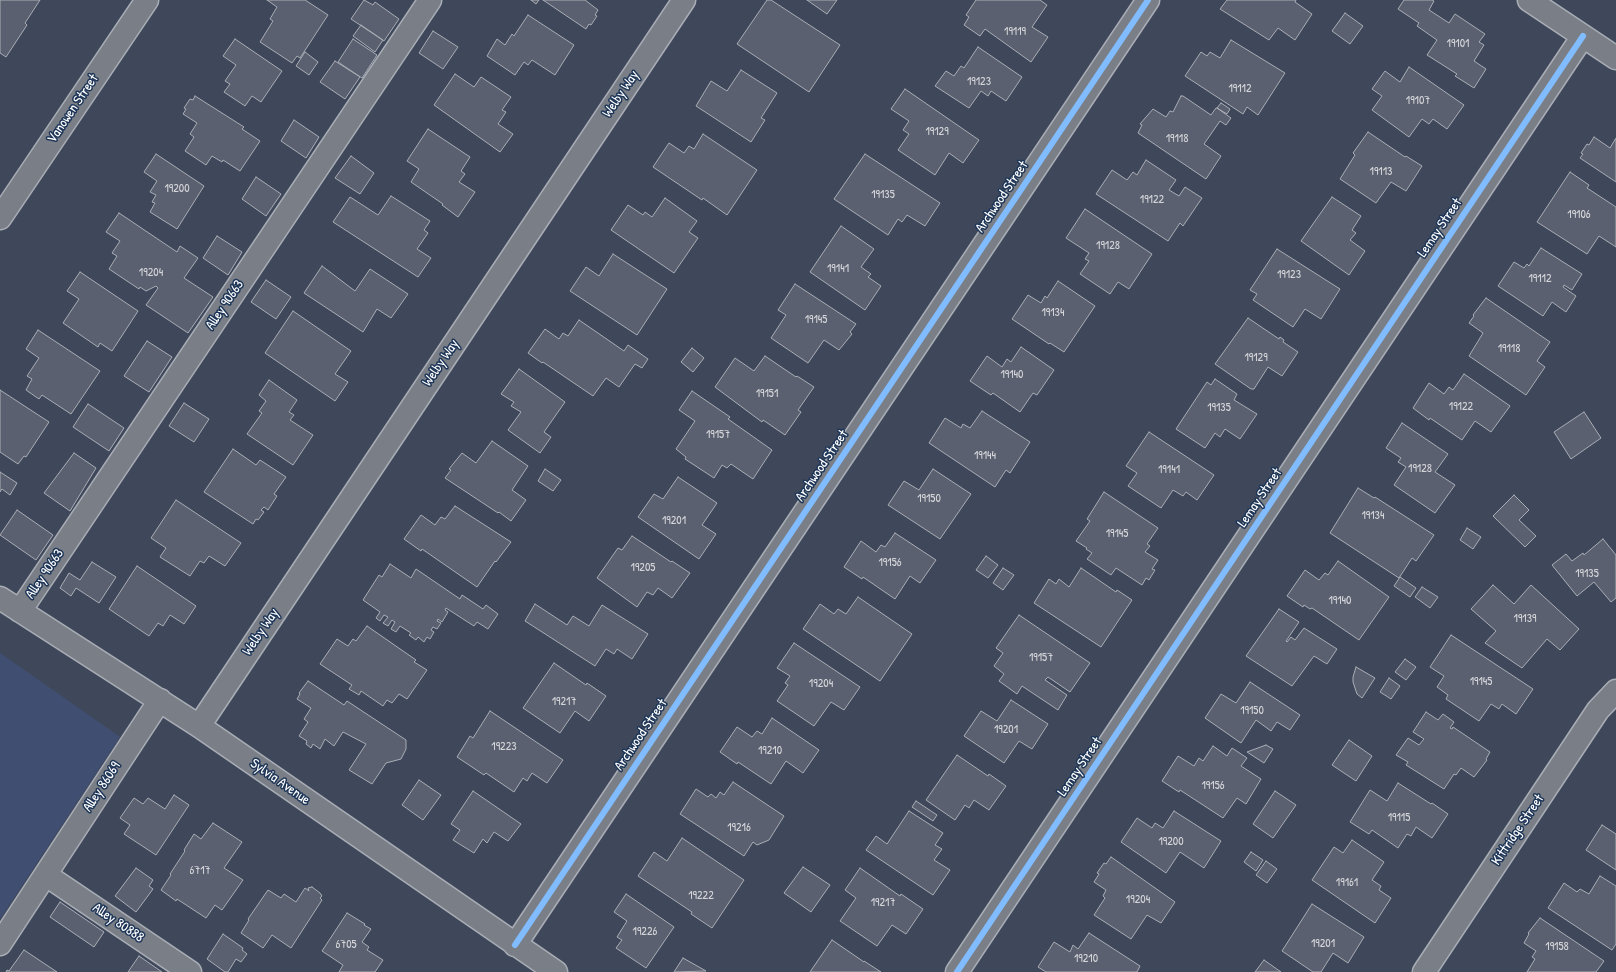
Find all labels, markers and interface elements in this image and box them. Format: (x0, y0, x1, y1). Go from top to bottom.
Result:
house number: 19119 (1004, 25, 1026, 39)
house number: 19101 (1447, 37, 1469, 51)
street label: Welby Way (599, 67, 643, 121)
street label: Vanowen Street (44, 71, 102, 147)
house number: 19123 (967, 75, 991, 89)
house number: 19112 (1228, 82, 1252, 96)
house number: 19107 (1406, 94, 1430, 108)
house number: 19129 (925, 125, 949, 139)
house number: 19118 (1166, 132, 1188, 146)
street label: Archwood Street (972, 158, 1032, 236)
house number: 19113 (1370, 165, 1392, 179)
house number: 19200 (164, 182, 190, 196)
house number: 19135 (871, 188, 895, 202)
house number: 19122 (1140, 193, 1164, 207)
street label: Lemay Street (1414, 195, 1466, 261)
house number: 19106 (1567, 208, 1591, 222)
house number: 19128 (1096, 239, 1120, 253)
house number: 19141 (827, 262, 849, 276)
house number: 19204 (139, 266, 163, 280)
house number: 19123 (1277, 268, 1301, 282)
house number: 19112 (1528, 272, 1552, 286)
street label: Alley 90663 (202, 277, 248, 333)
house number: 19134 (1042, 306, 1064, 320)
house number: 19145 (805, 313, 827, 327)
street label: Welby Way (419, 336, 463, 390)
house number: 19118 (1498, 342, 1520, 356)
house number: 19129 (1244, 351, 1268, 365)
house number: 19140 (1001, 368, 1023, 382)
house number: 19151 (756, 387, 778, 401)
house number: 19122 (1449, 400, 1473, 414)
house number: 19135 (1207, 401, 1231, 415)
street label: Archwood Street (792, 427, 852, 505)
house number: 19157 (706, 428, 730, 442)
house number: 19144 (974, 449, 996, 463)
house number: 19128 (1408, 462, 1432, 476)
house number: 19141 (1158, 463, 1180, 477)
street label: Lemay Street (1234, 465, 1286, 531)
house number: 19150 (917, 492, 941, 506)
house number: 19134 (1362, 509, 1384, 523)
house number: 19201 (662, 514, 686, 528)
house number: 19145 (1106, 527, 1128, 541)
street label: Alley 90663 (22, 546, 68, 602)
house number: 19156 (879, 556, 901, 570)
house number: 19205 (631, 561, 655, 575)
house number: 19135 (1575, 567, 1599, 581)
house number: 19140 (1329, 594, 1351, 608)
street label: Welby Way (239, 605, 283, 659)
house number: 19139 (1514, 612, 1536, 626)
house number: 19157 (1029, 651, 1053, 665)
house number: 19145 (1470, 675, 1492, 689)
house number: 19204 (809, 677, 833, 691)
house number: 19217 (552, 695, 576, 709)
street label: Archwood Street (611, 696, 671, 774)
house number: 19150 (1240, 704, 1264, 718)
house number: 19201 (994, 723, 1018, 737)
street label: Lemay Street (1054, 734, 1106, 800)
house number: 19223 (491, 740, 517, 754)
house number: 19210 (758, 744, 782, 758)
street label: Sylvia Avenue (247, 755, 313, 809)
street label: Alley 86069 (80, 759, 124, 815)
house number: 19156 (1202, 779, 1224, 793)
street label: Kittridge Street (1488, 791, 1548, 869)
house number: 19115 (1388, 811, 1410, 825)
house number: 19216 (727, 821, 751, 835)
house number: 19200 (1158, 835, 1184, 849)
house number: 6717 (189, 864, 211, 878)
house number: 19161 (1336, 876, 1358, 890)
house number: 19222 (688, 889, 714, 903)
house number: 19204 (1126, 893, 1150, 907)
house number: 19217 (871, 896, 895, 910)
street label: Alley 80888 (89, 900, 147, 946)
house number: 19226 (633, 925, 657, 939)
house number: 19201 (1311, 937, 1335, 951)
house number: 6705 (335, 938, 357, 952)
house number: 19158 (1545, 940, 1569, 954)
house number: 19210 (1074, 952, 1098, 966)

